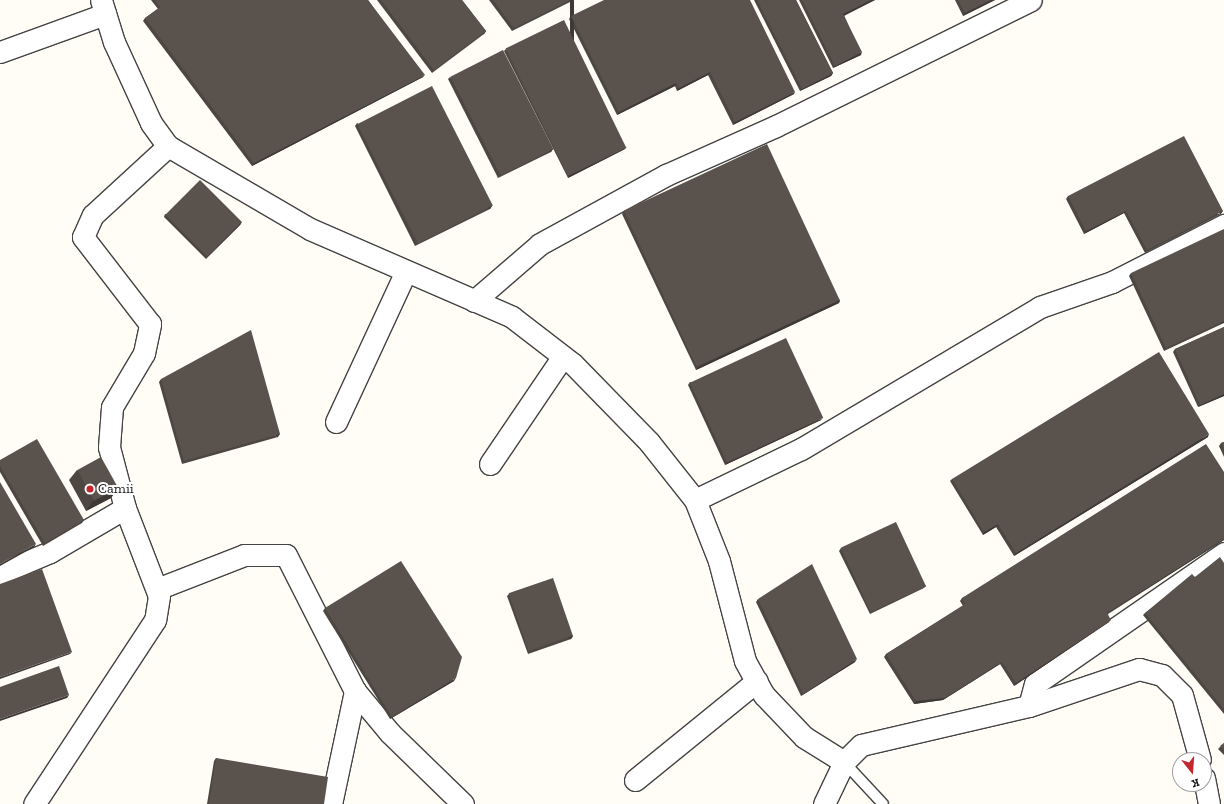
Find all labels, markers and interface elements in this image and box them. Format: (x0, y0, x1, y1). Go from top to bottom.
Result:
place label: Camii (98, 481, 134, 497)
marker: Camii (85, 484, 95, 494)
north arrow (1172, 752, 1212, 792)
text: K (1190, 776, 1201, 790)

